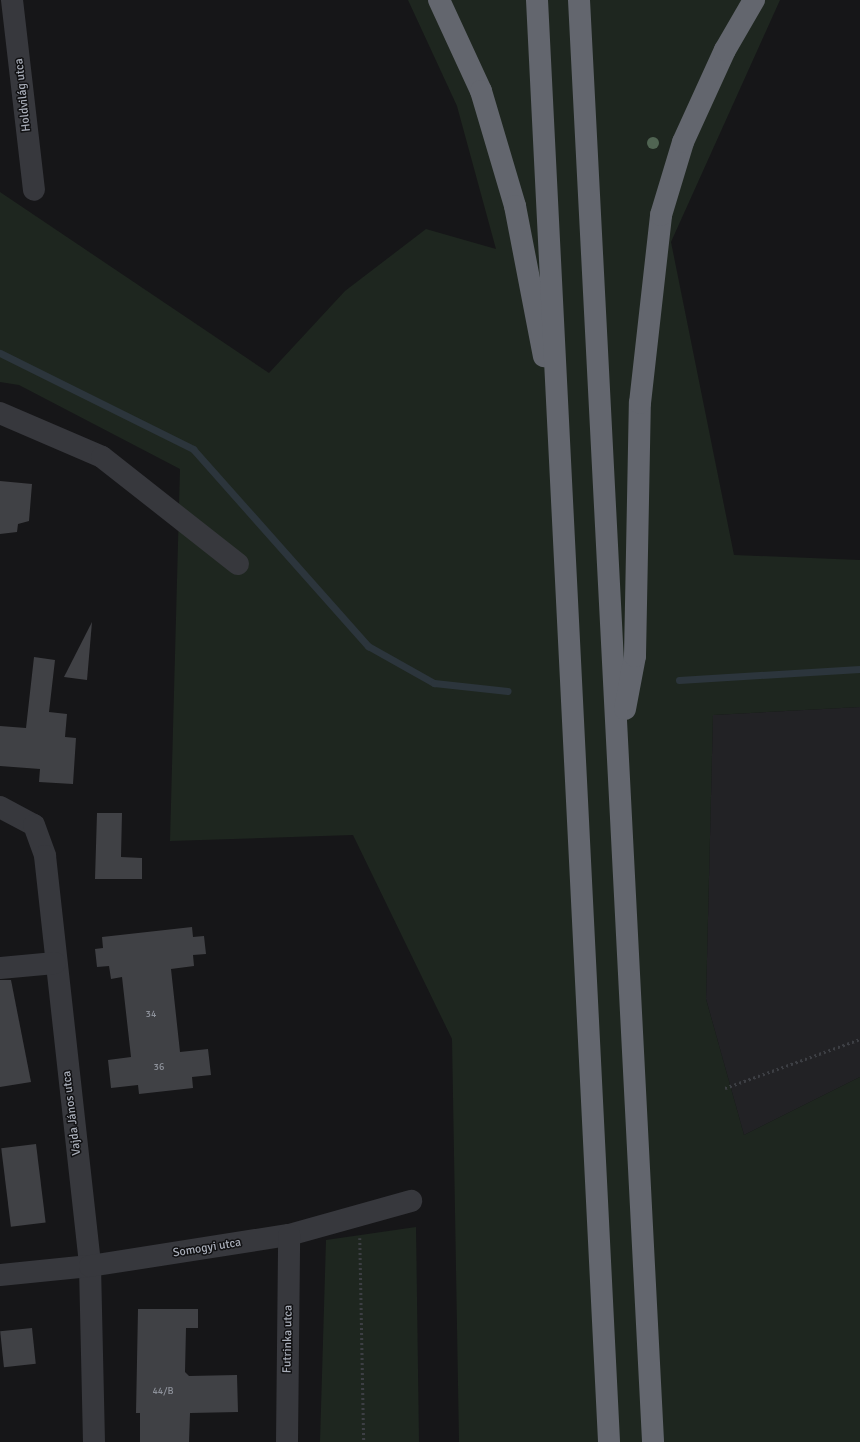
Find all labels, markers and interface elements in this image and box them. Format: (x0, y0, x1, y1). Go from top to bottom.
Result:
street label: Holdvilág utca (12, 58, 34, 132)
house number: 34 (146, 1009, 156, 1021)
house number: 36 (154, 1062, 164, 1074)
street label: Vajda János utca (60, 1070, 84, 1156)
street label: Somogyi utca (172, 1235, 242, 1261)
street label: Futrinka utca (280, 1305, 296, 1373)
house number: 44/B (152, 1386, 174, 1398)

